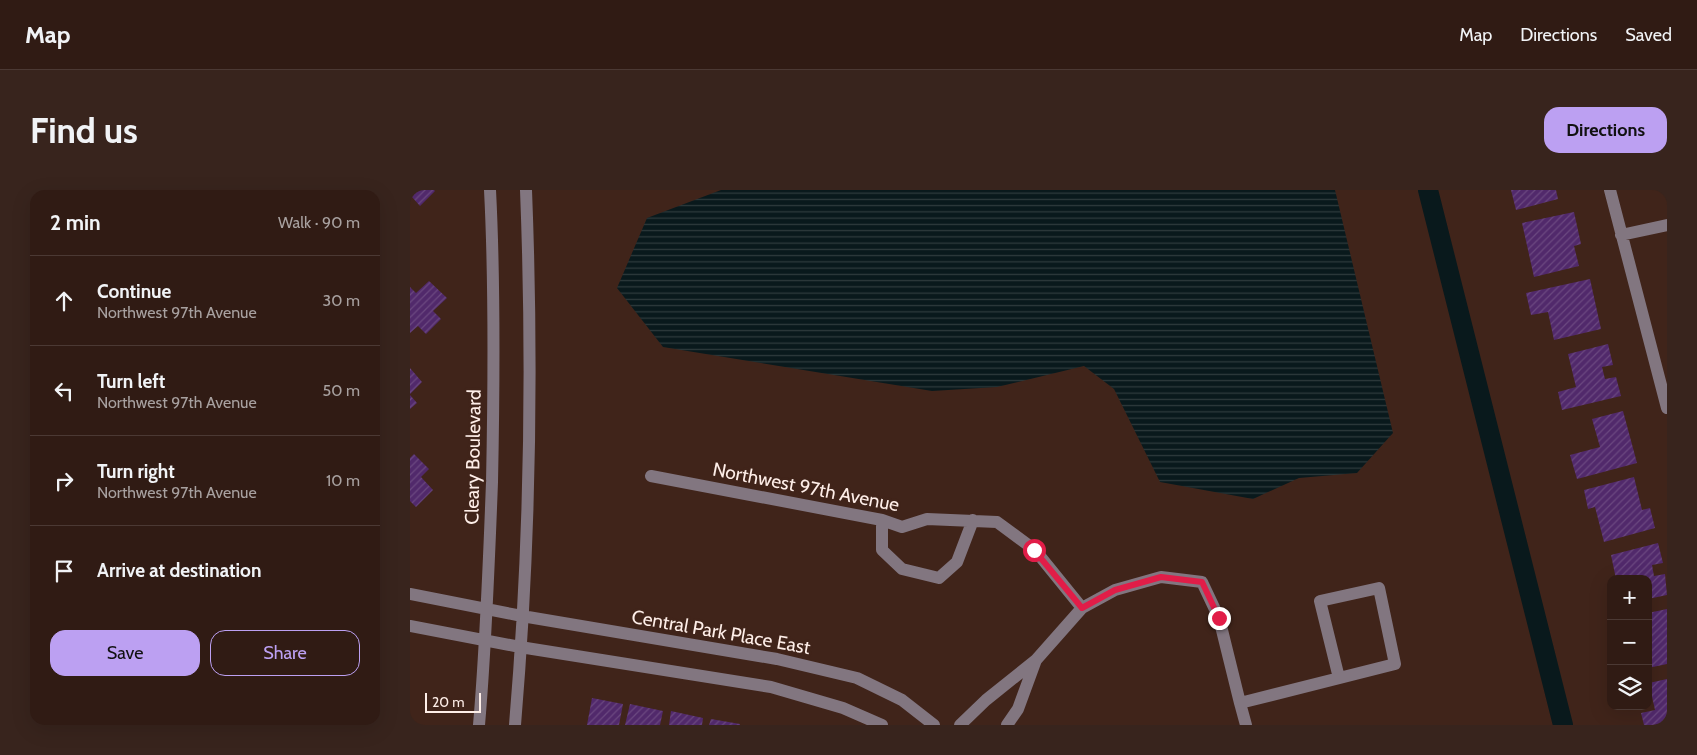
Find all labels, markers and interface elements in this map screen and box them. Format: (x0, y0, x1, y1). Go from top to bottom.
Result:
text: Map (25, 20, 71, 49)
text: Map (1459, 24, 1492, 46)
text: Directions (1520, 24, 1597, 46)
text: Saved (1625, 24, 1672, 46)
button: Directions (1544, 107, 1667, 153)
text: Find us (30, 109, 138, 152)
text: 2 min (50, 210, 101, 235)
text: Walk · 90 m (278, 213, 360, 232)
text: Continue (97, 280, 171, 303)
icon: ahead (50, 287, 78, 315)
text: 30 m (323, 291, 360, 310)
text: Northwest 97th Avenue (97, 303, 257, 322)
text: Turn left (97, 370, 165, 393)
icon: left (50, 377, 78, 405)
text: 50 m (323, 381, 360, 400)
street label: Cleary Boulevard (460, 389, 486, 525)
text: Northwest 97th Avenue (97, 393, 257, 412)
street label: Northwest 97th Avenue (711, 458, 902, 516)
text: Turn right (97, 460, 175, 483)
icon: right (50, 467, 78, 495)
text: 10 m (326, 471, 360, 490)
text: Northwest 97th Avenue (97, 483, 257, 502)
route start (1023, 539, 1046, 562)
icon: arrive (50, 557, 78, 585)
text: Arrive at destination (97, 559, 261, 582)
map controls (1607, 575, 1652, 710)
button: + (1607, 575, 1652, 620)
street label: Central Park Place East (630, 605, 813, 659)
route end (1208, 607, 1231, 630)
button: − (1607, 620, 1652, 665)
button: Save (50, 630, 200, 676)
button: Share (210, 630, 360, 676)
button: layers (1607, 665, 1652, 710)
scale bar (425, 690, 481, 713)
text: 20 m (432, 693, 465, 711)

